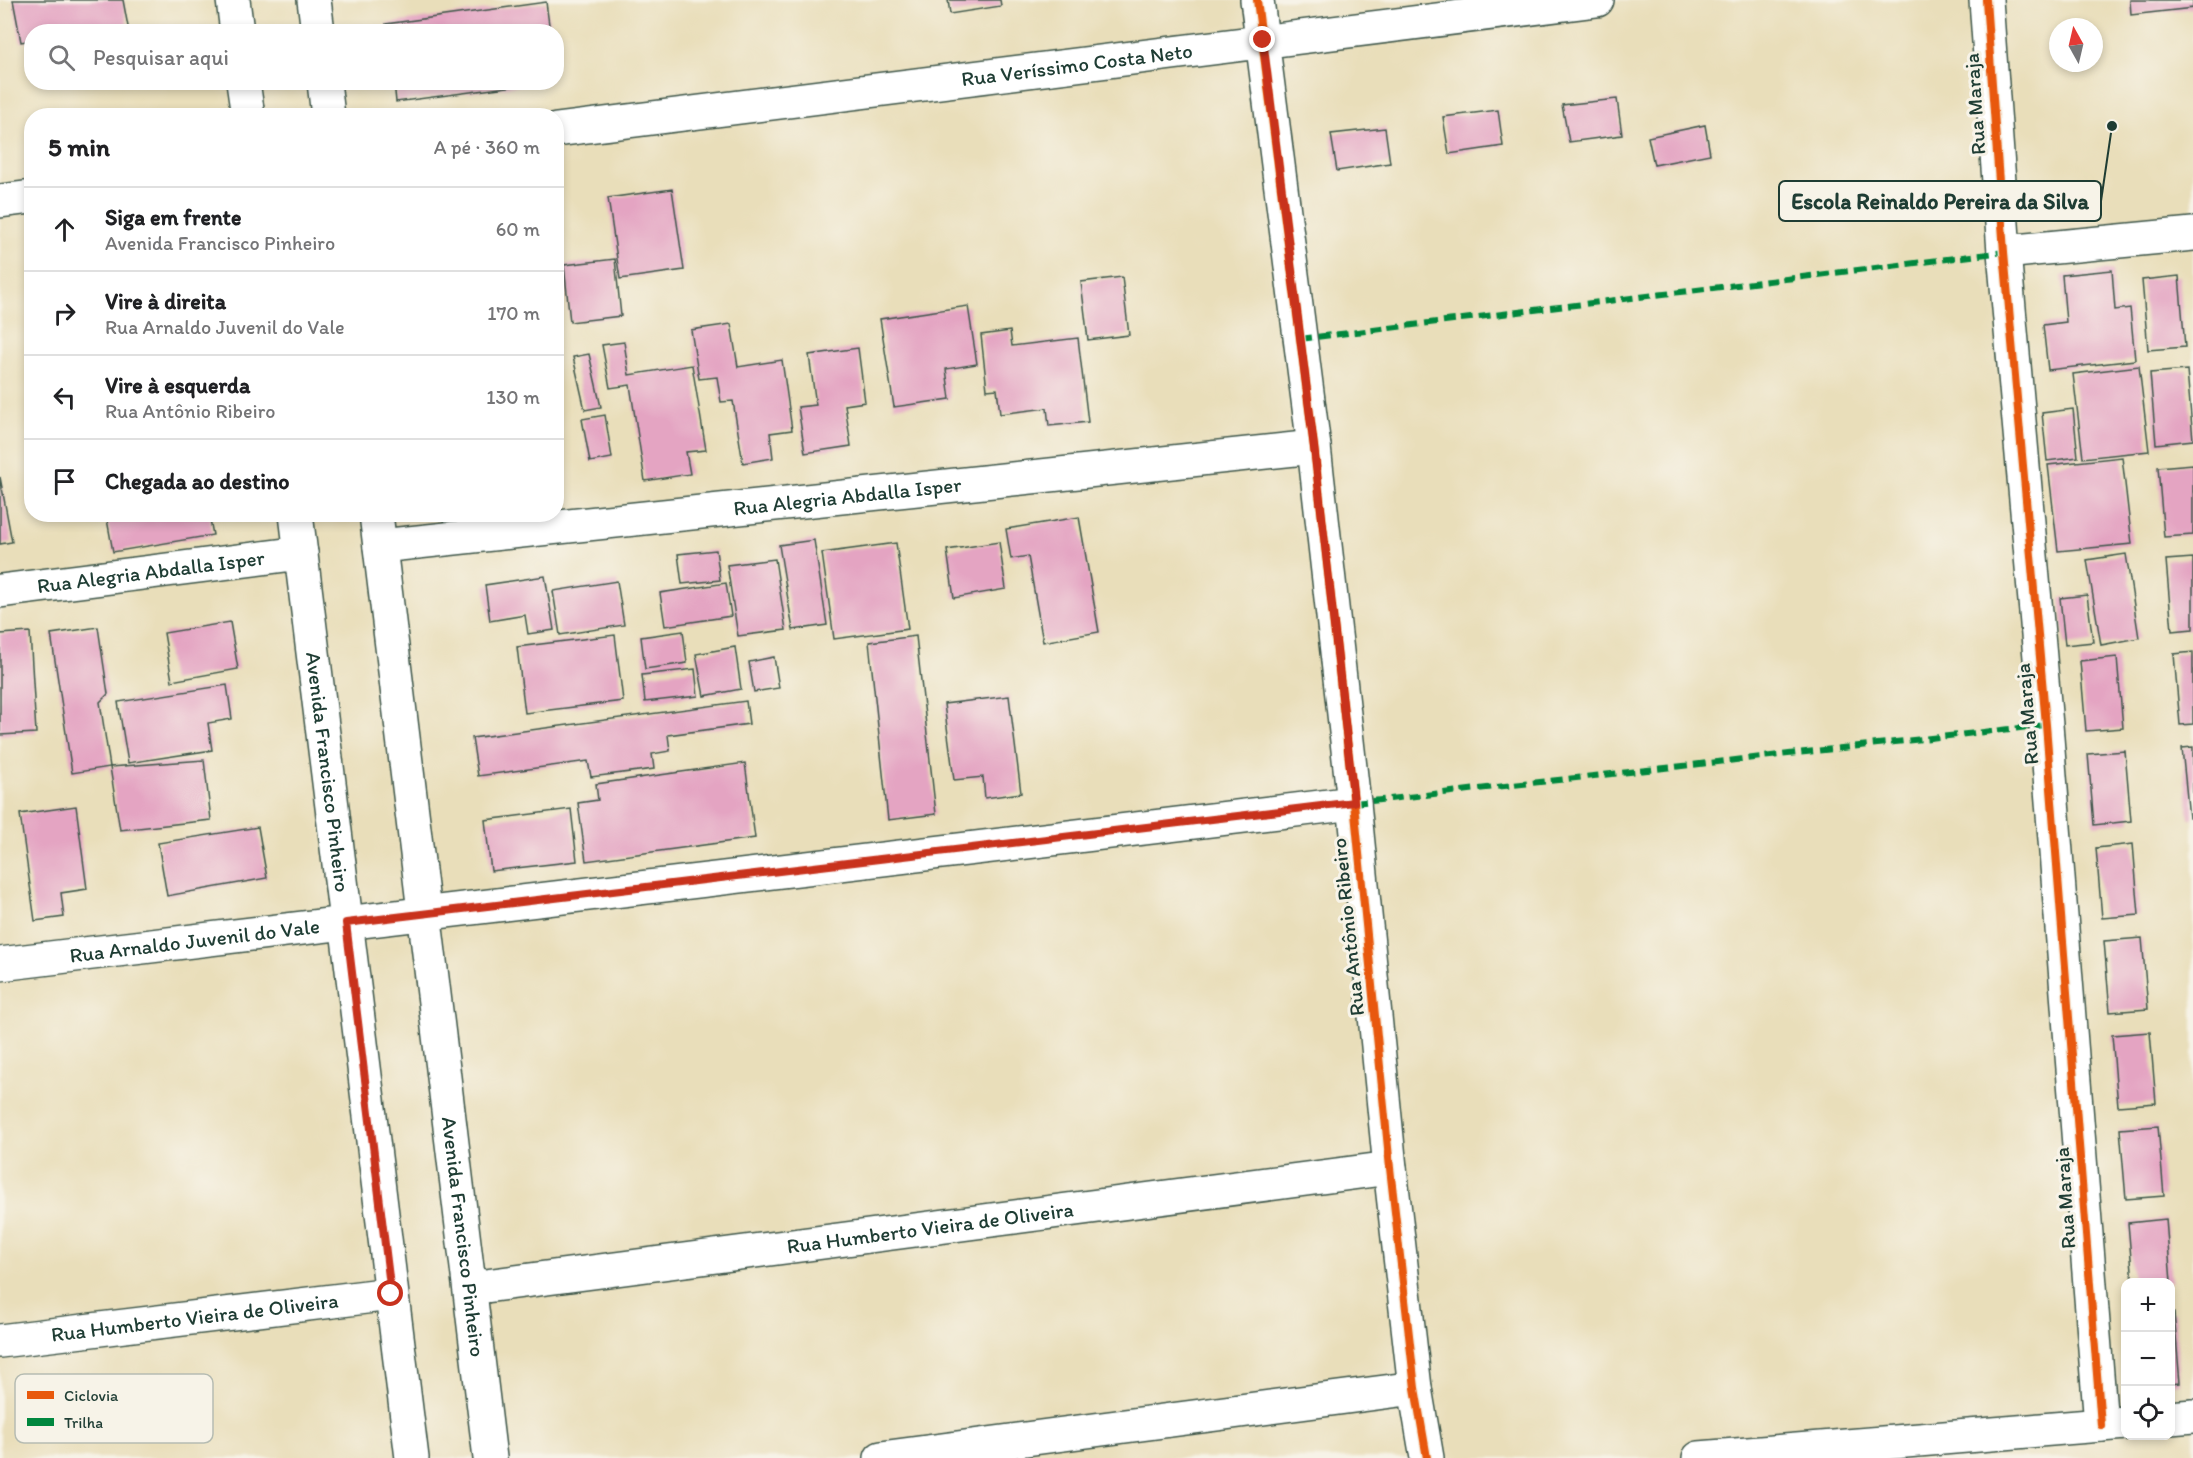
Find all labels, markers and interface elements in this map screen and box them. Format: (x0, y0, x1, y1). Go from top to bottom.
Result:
north arrow (2049, 18, 2103, 72)
search box (24, 24, 564, 90)
route end (1249, 26, 1275, 52)
street label: Rua Veríssimo Costa Neto (960, 38, 1194, 91)
icon: search (45, 41, 78, 74)
text: Pesquisar aqui (93, 44, 229, 71)
street label: Rua Maraja (1958, 52, 1991, 156)
text: 5 min (48, 131, 110, 163)
text: A pé · 360 m (434, 135, 540, 159)
callout: Escola Reinaldo Pereira da Silva (1779, 181, 2101, 221)
text: Escola Reinaldo Pereira da Silva (1791, 188, 2089, 215)
text: Siga em frente (105, 204, 241, 231)
icon: ahead (48, 213, 81, 246)
text: 60 m (496, 217, 540, 241)
text: Avenida Francisco Pinheiro (105, 231, 335, 255)
text: Vire à direita (105, 288, 226, 315)
icon: right (48, 297, 81, 330)
text: 170 m (487, 301, 540, 325)
text: Rua Arnaldo Juvenil do Vale (105, 315, 345, 339)
text: Vire à esquerda (105, 372, 250, 399)
icon: left (48, 381, 81, 414)
text: 130 m (486, 385, 540, 409)
text: Rua Antônio Ribeiro (105, 399, 275, 423)
icon: arrive (48, 465, 81, 498)
text: Chegada ao destino (105, 468, 289, 495)
street label: Rua Alegria Abdalla Isper (732, 471, 963, 520)
street label: Rua Alegria Abdalla Isper (35, 545, 267, 598)
street label: Avenida Francisco Pinheiro (301, 650, 355, 894)
street label: Rua Maraja (2010, 662, 2043, 766)
street label: Rua Antônio Ribeiro (1326, 837, 1369, 1017)
street label: Rua Arnaldo Juvenil do Vale (68, 913, 321, 968)
street label: Avenida Francisco Pinheiro (437, 1115, 491, 1358)
street label: Rua Maraja (2048, 1146, 2081, 1250)
street label: Rua Humberto Vieira de Oliveira (785, 1196, 1075, 1259)
map controls (2121, 1278, 2175, 1440)
button: + (2121, 1278, 2175, 1332)
route start (377, 1280, 403, 1306)
street label: Rua Humberto Vieira de Oliveira (50, 1287, 340, 1347)
button: − (2121, 1332, 2175, 1386)
legend (15, 1374, 213, 1443)
text: Ciclovia (64, 1386, 119, 1405)
button: locate (2121, 1386, 2175, 1440)
text: Trilha (64, 1413, 103, 1432)

